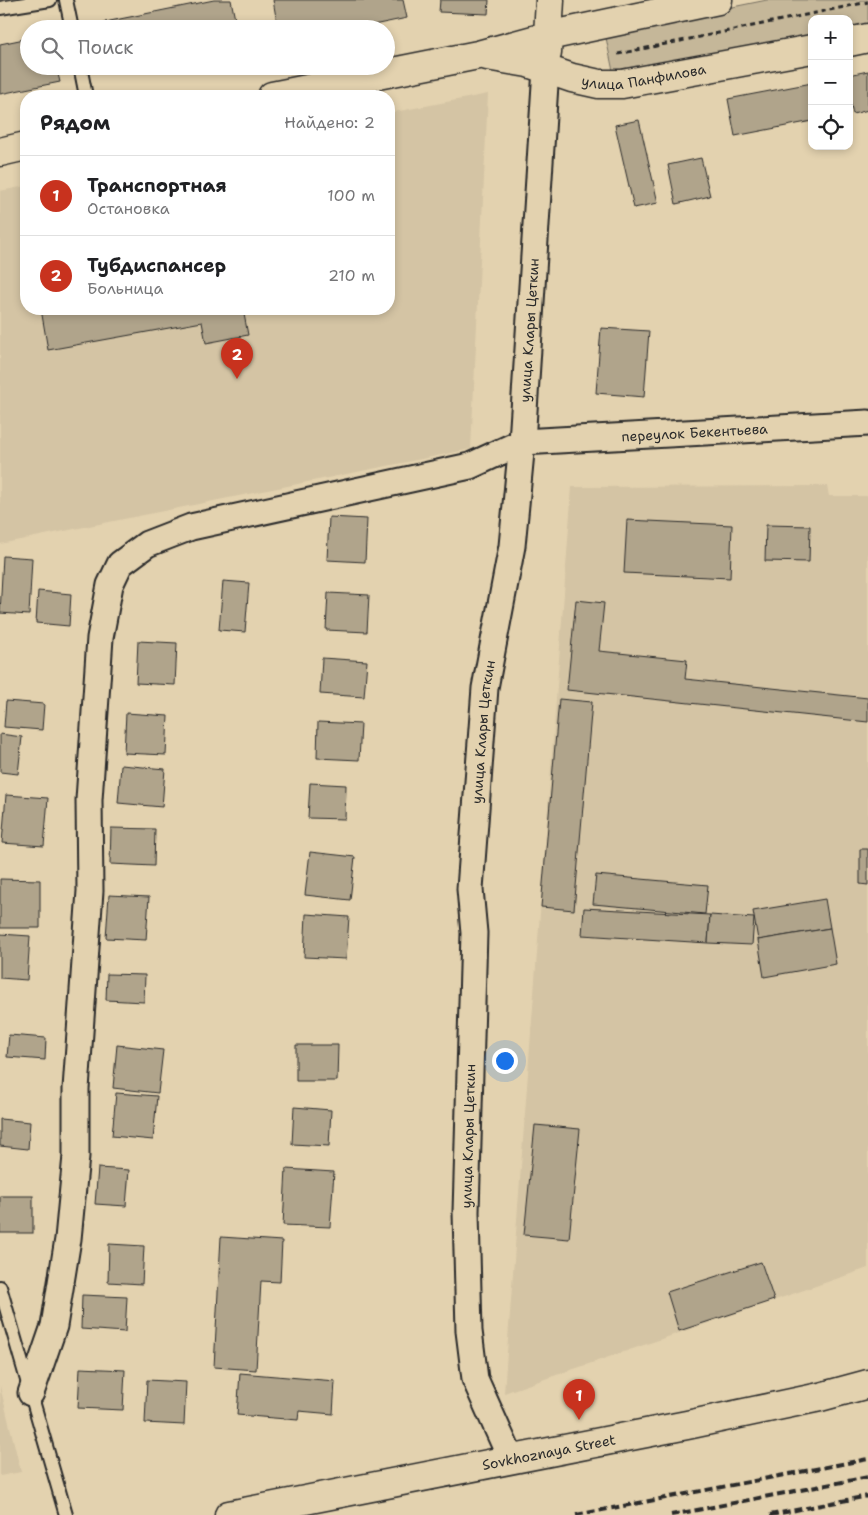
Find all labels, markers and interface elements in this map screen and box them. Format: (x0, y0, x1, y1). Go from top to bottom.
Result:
map controls (808, 15, 853, 150)
button: + (808, 15, 853, 60)
search box (20, 20, 395, 75)
icon: search (38, 34, 66, 62)
text: Поиск (78, 35, 133, 60)
street label: улица Панфилова (580, 60, 708, 93)
button: − (808, 60, 853, 105)
button: locate (808, 105, 853, 150)
text: Рядом (40, 109, 110, 137)
text: Найдено: 2 (284, 112, 375, 133)
text: Транспортная (87, 173, 227, 198)
text: 1 (52, 185, 60, 206)
text: 100 m (327, 185, 375, 206)
text: Остановка (87, 198, 170, 219)
text: Тубдиспансер (87, 253, 226, 278)
street label: улица Клары Цеткин (516, 258, 543, 403)
text: 2 (50, 265, 62, 286)
text: 210 m (328, 265, 375, 286)
text: Больница (87, 278, 163, 299)
pin: 2 (221, 338, 253, 379)
street label: переулок Бекентьева (621, 420, 769, 446)
street label: улица Клары Цеткин (467, 658, 499, 805)
your location (492, 1048, 518, 1074)
street label: улица Клары Цеткин (457, 1064, 479, 1209)
pin: 1 (563, 1379, 595, 1420)
street label: Sovkhoznaya Street (481, 1430, 617, 1474)

